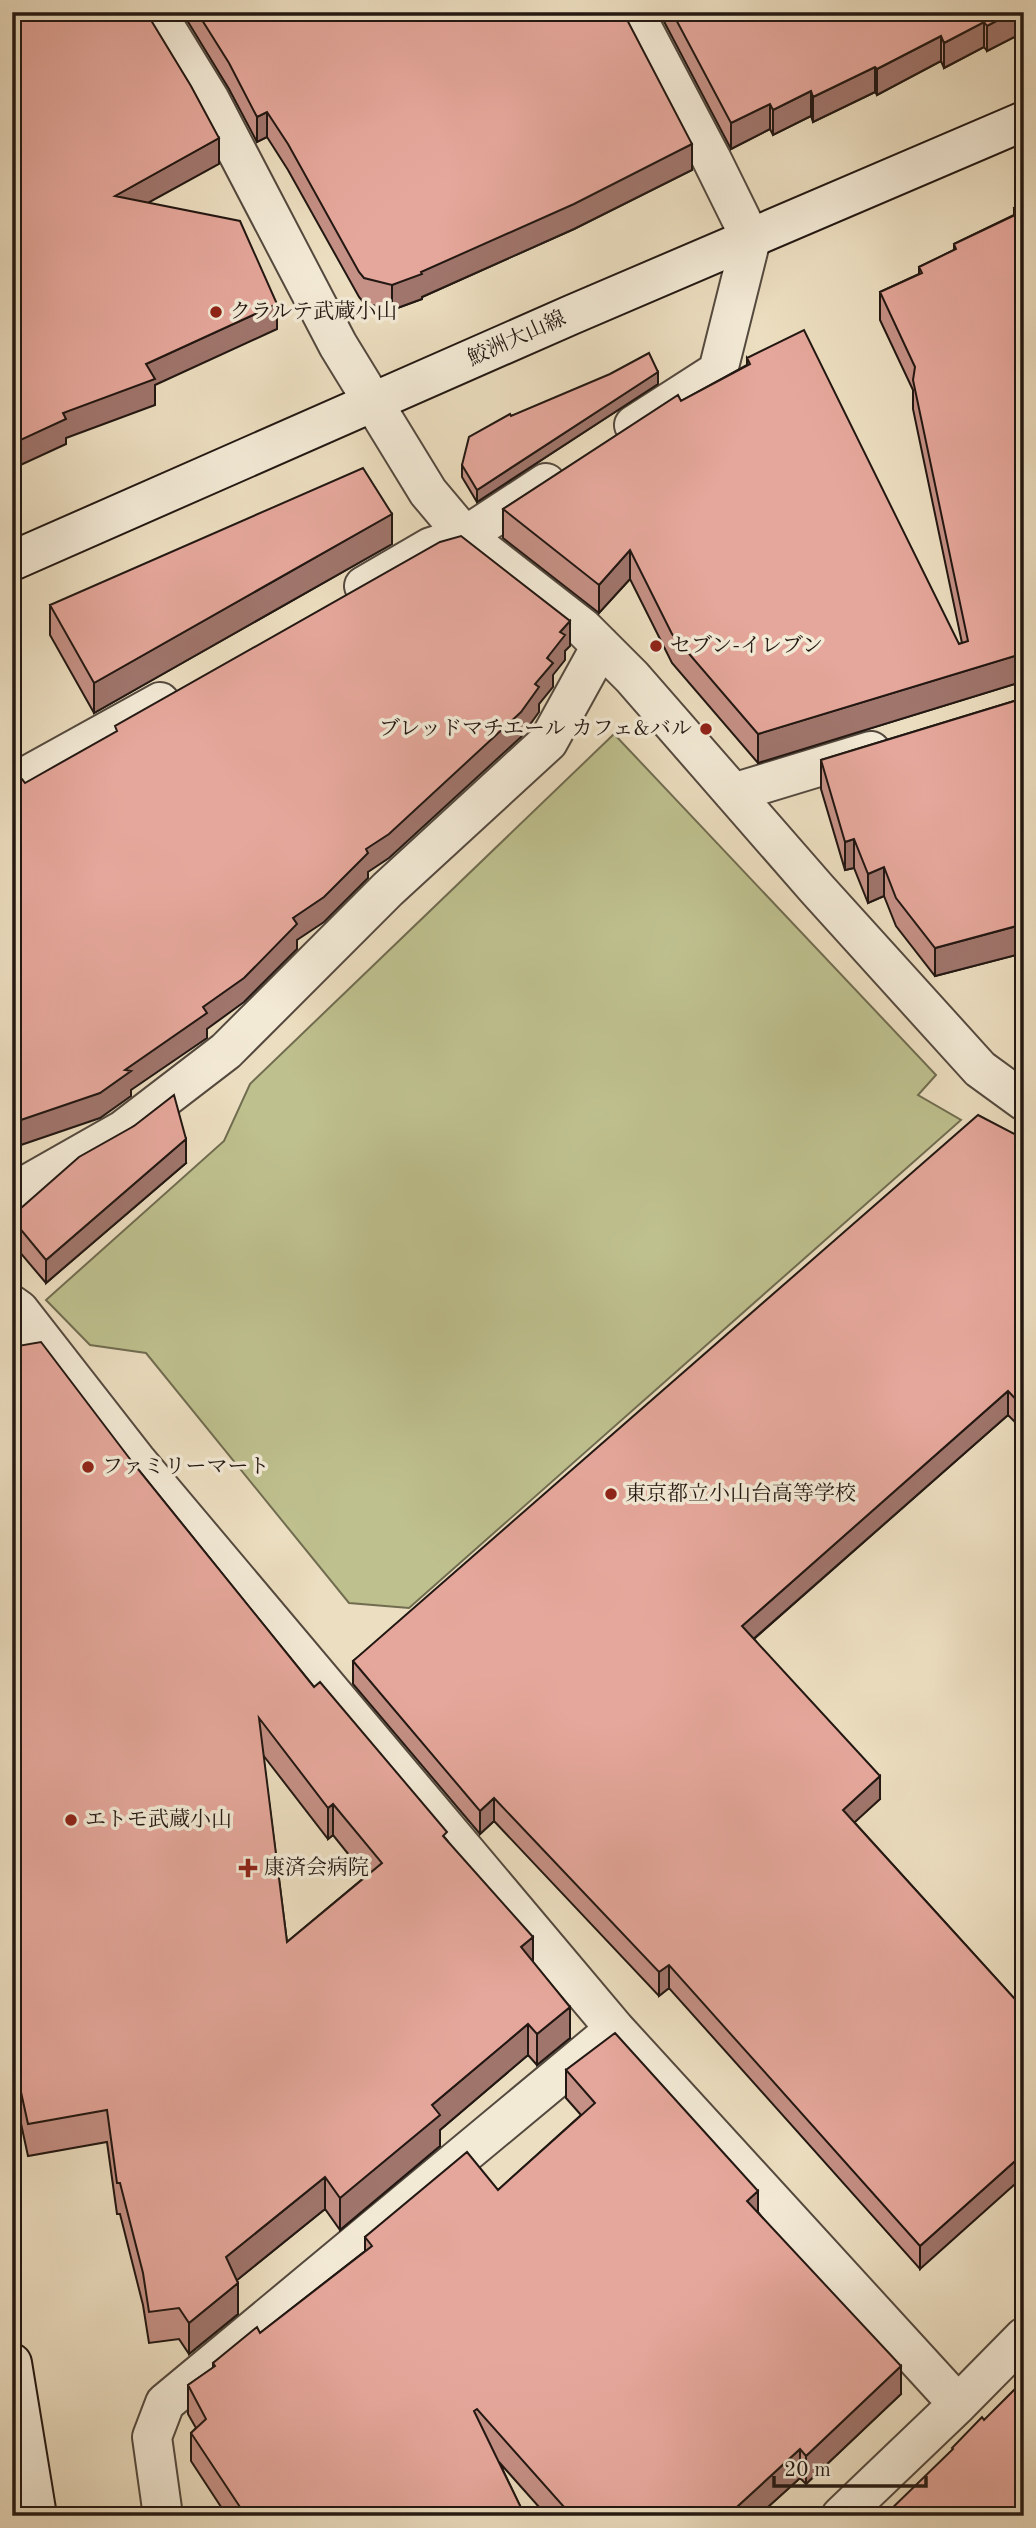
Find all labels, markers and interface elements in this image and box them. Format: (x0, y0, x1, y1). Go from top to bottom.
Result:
place label: クラルテ武蔵小山 (230, 300, 397, 323)
marker: クラルテ武蔵小山 (208, 304, 224, 320)
street label: 鮫洲大山線 (464, 306, 569, 370)
place label: セブン-イレブン (670, 634, 823, 657)
marker: セブン-イレブン (648, 638, 664, 654)
place label: ブレッドマチエール カフェ&バル (379, 717, 692, 740)
marker: ブレッドマチエール カフェ&バル (698, 721, 714, 737)
place label: ファミリーマート (102, 1457, 270, 1478)
marker: ファミリーマート (80, 1459, 96, 1475)
place label: 東京都立小山台高等学校 (625, 1482, 856, 1505)
marker: 東京都立小山台高等学校 (603, 1486, 619, 1502)
place label: エトモ武蔵小山 (85, 1808, 232, 1831)
marker: エトモ武蔵小山 (63, 1812, 79, 1828)
place label: 康済会病院 (264, 1856, 369, 1879)
marker: 康済会病院 (238, 1858, 258, 1878)
scale bar (774, 2444, 926, 2488)
text: 20 m (784, 2460, 831, 2481)

